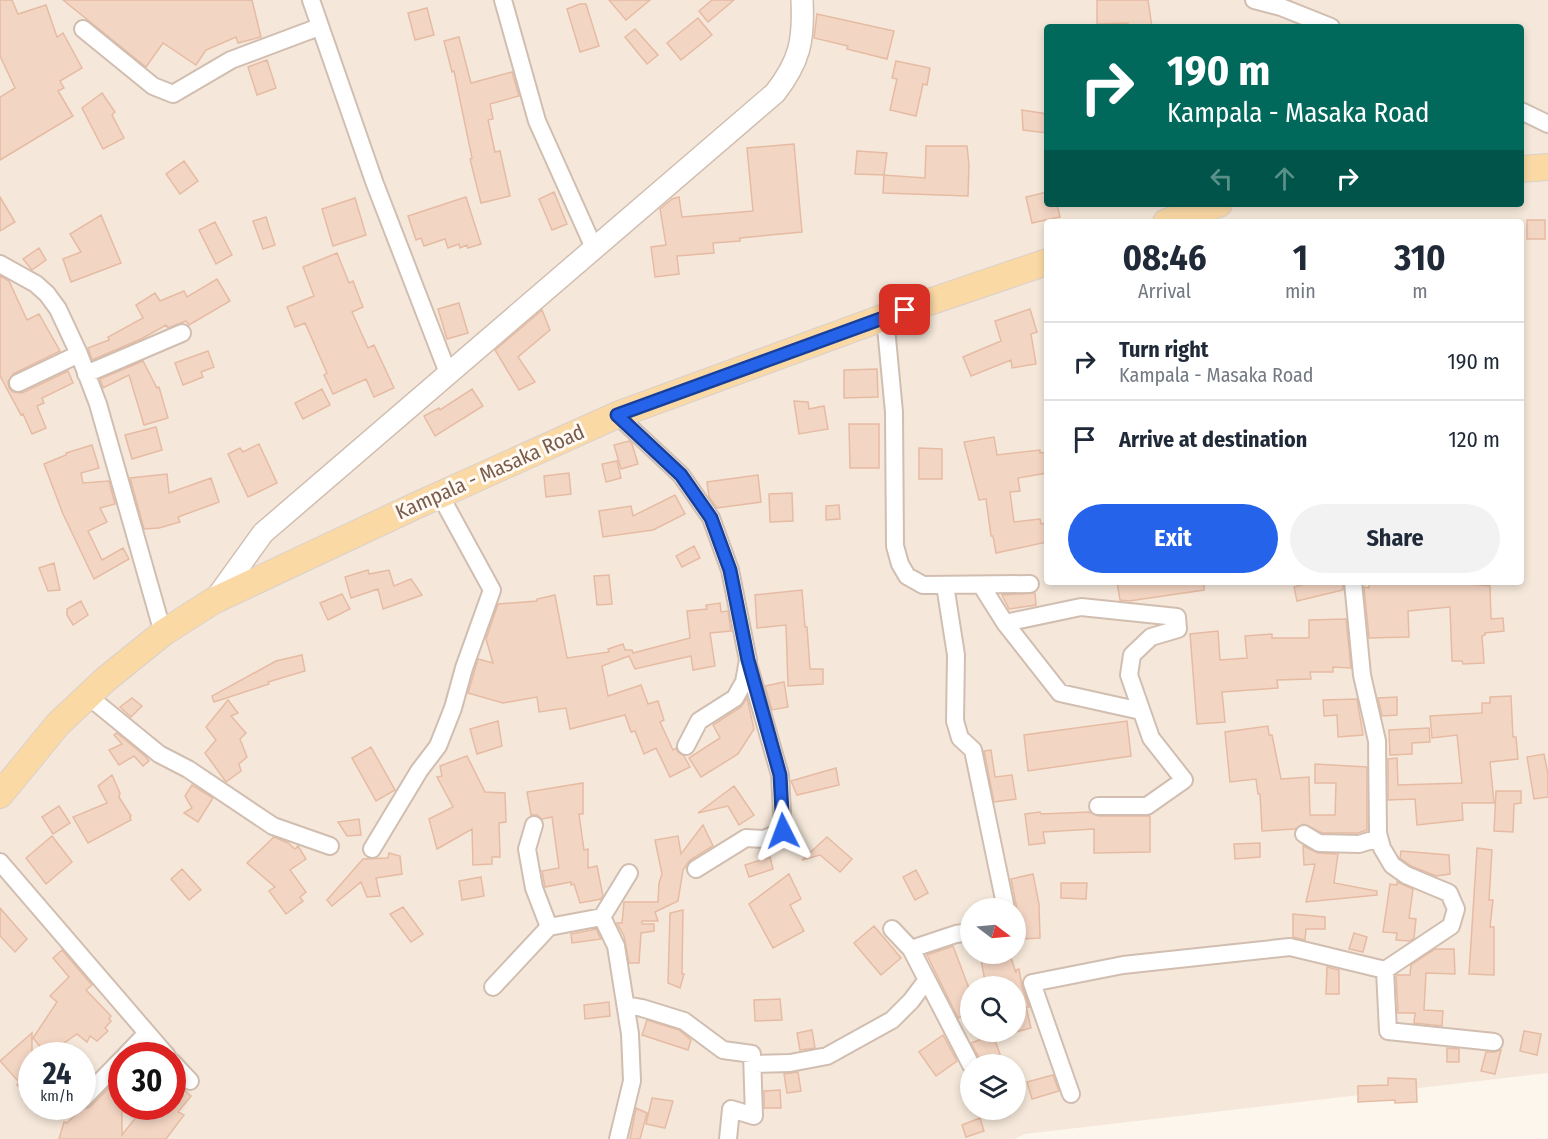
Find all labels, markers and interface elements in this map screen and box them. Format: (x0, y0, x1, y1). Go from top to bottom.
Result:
text: 190 m (1167, 46, 1270, 96)
icon: right (1068, 48, 1146, 126)
text: Kampala - Masaka Road (1167, 97, 1430, 129)
icon: left (1205, 162, 1238, 195)
icon: ahead (1268, 162, 1301, 195)
icon: right (1331, 162, 1364, 195)
text: 08:46 (1122, 236, 1207, 280)
text: 1 (1293, 236, 1308, 280)
text: 310 (1394, 236, 1446, 280)
text: Arrival (1138, 279, 1191, 303)
text: min (1285, 279, 1316, 303)
text: m (1412, 279, 1428, 303)
pin (879, 284, 930, 335)
icon: arrive (888, 293, 921, 326)
text: Turn right (1119, 336, 1208, 363)
icon: right (1068, 345, 1101, 378)
text: 190 m (1447, 348, 1500, 375)
text: Kampala - Masaka Road (1119, 363, 1314, 387)
street label: Kampala - Masaka Road (391, 419, 589, 525)
icon: arrive (1068, 423, 1101, 456)
text: Arrive at destination (1119, 426, 1307, 453)
text: 120 m (1448, 426, 1500, 453)
button: Exit (1068, 504, 1278, 573)
button: Share (1290, 504, 1500, 573)
position arrow (751, 799, 815, 863)
north arrow (960, 898, 1026, 964)
map controls (960, 898, 1026, 1120)
button: search (960, 976, 1026, 1042)
speed limit sign: 30 (108, 1042, 186, 1120)
button: layers (960, 1054, 1026, 1120)
text: 24 (43, 1056, 71, 1092)
text: km/h (40, 1087, 74, 1105)

